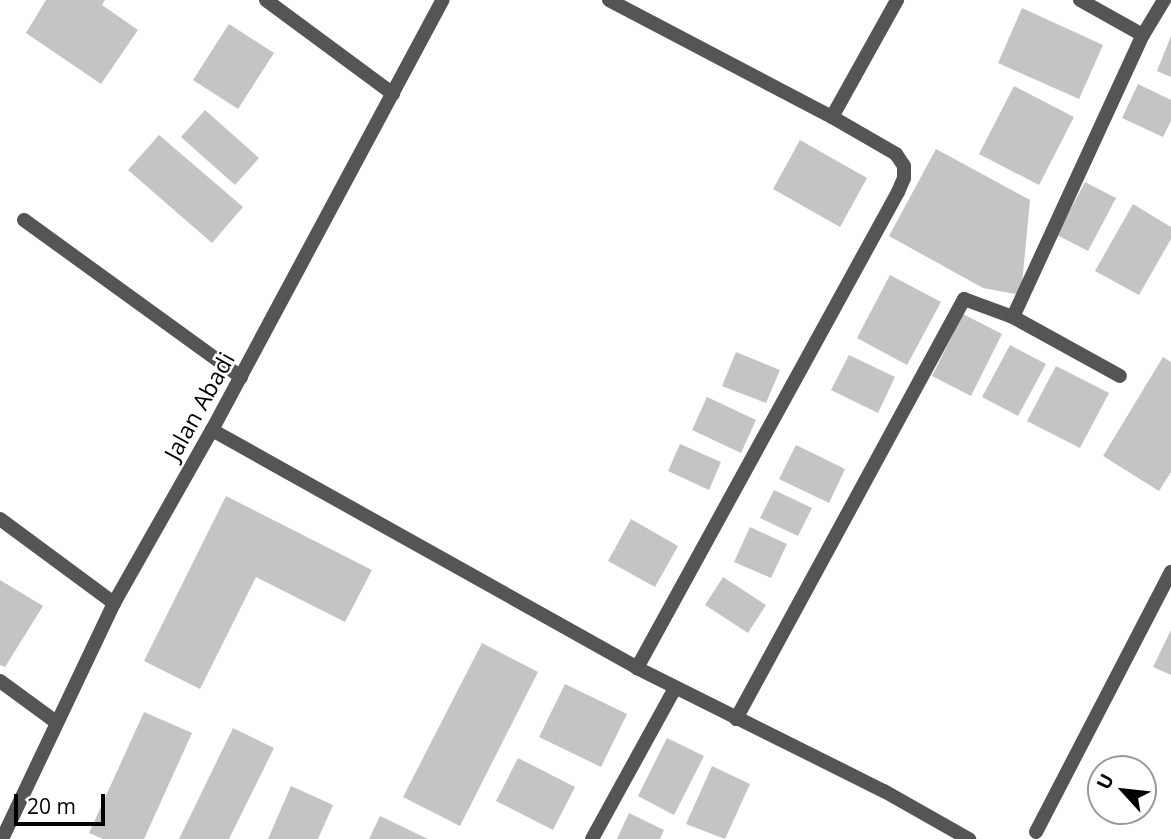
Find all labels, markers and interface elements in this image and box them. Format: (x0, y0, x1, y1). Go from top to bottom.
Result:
street label: Jalan Abadi (158, 347, 240, 465)
north arrow (1087, 755, 1157, 825)
text: U (1090, 769, 1120, 794)
scale bar (18, 780, 108, 824)
text: 20 m (27, 792, 76, 820)

